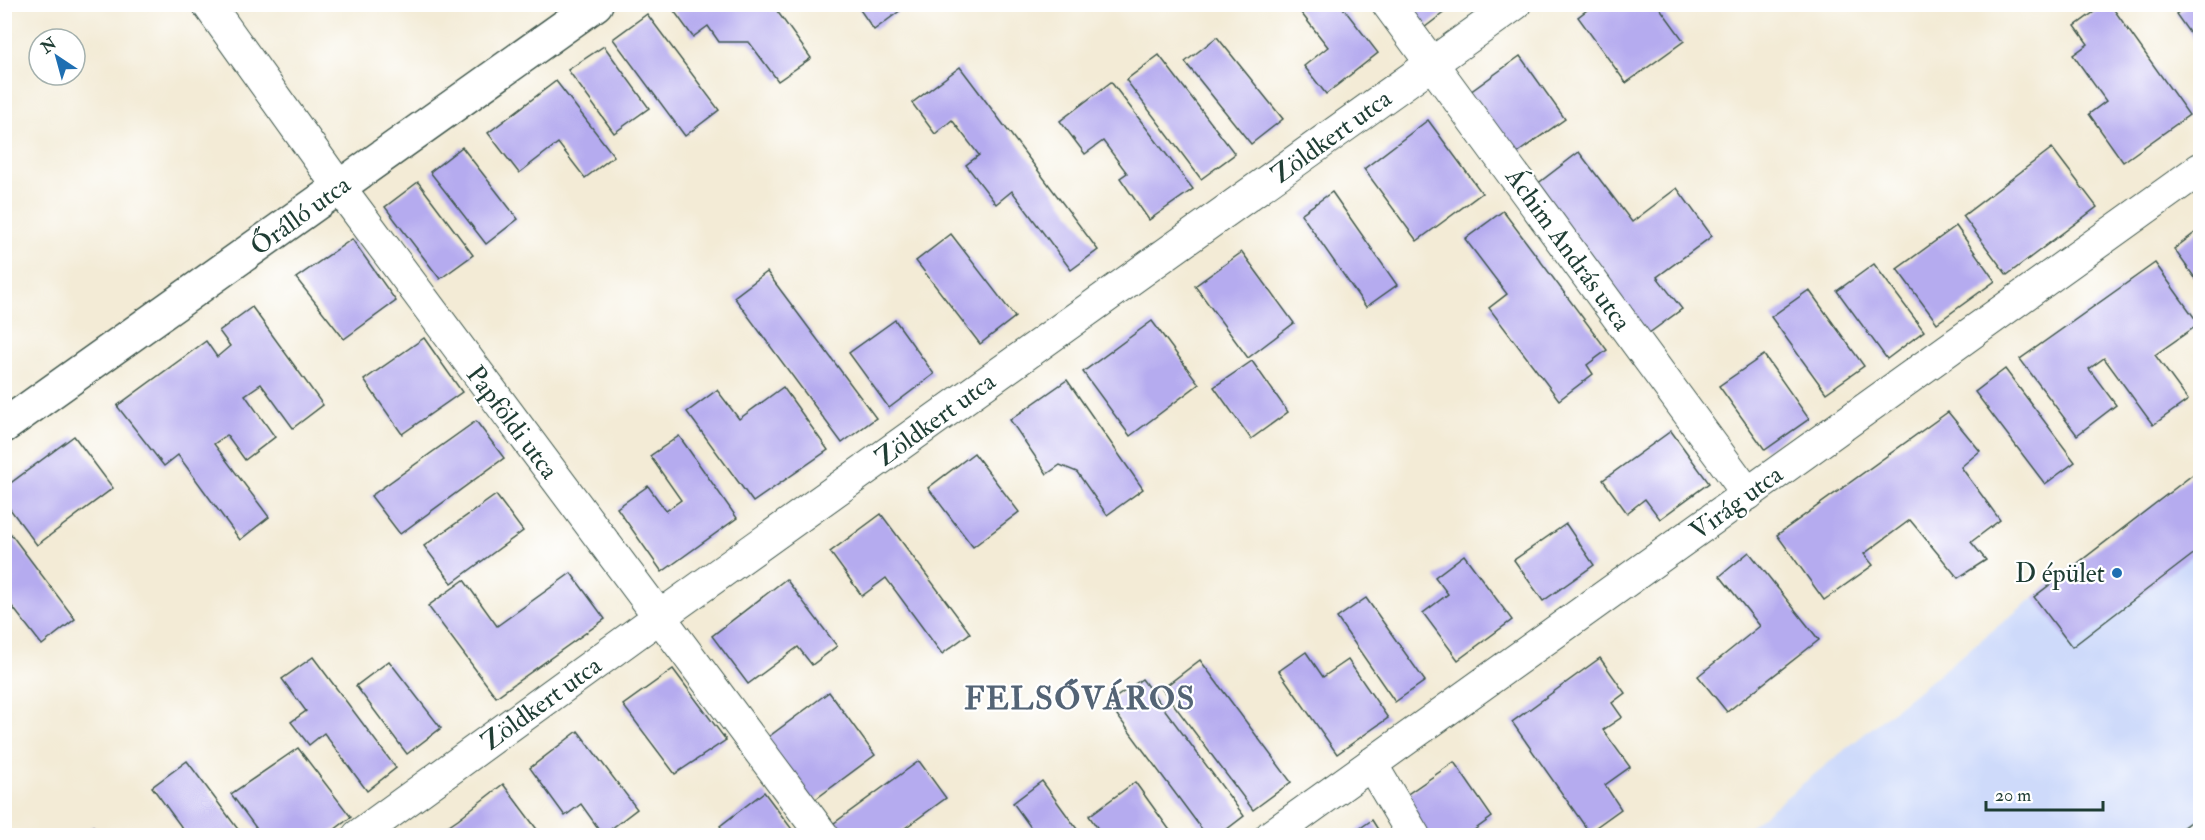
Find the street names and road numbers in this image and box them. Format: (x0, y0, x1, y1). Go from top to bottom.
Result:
street label: Zöldkert utca (1265, 82, 1398, 191)
street label: Áchim András utca (1498, 160, 1640, 338)
street label: Őrálló utca (243, 167, 357, 263)
street label: Papföldi utca (458, 360, 565, 486)
street label: Zöldkert utca (869, 365, 1002, 474)
street label: Virág utca (1684, 458, 1789, 547)
street label: Zöldkert utca (475, 649, 608, 758)

